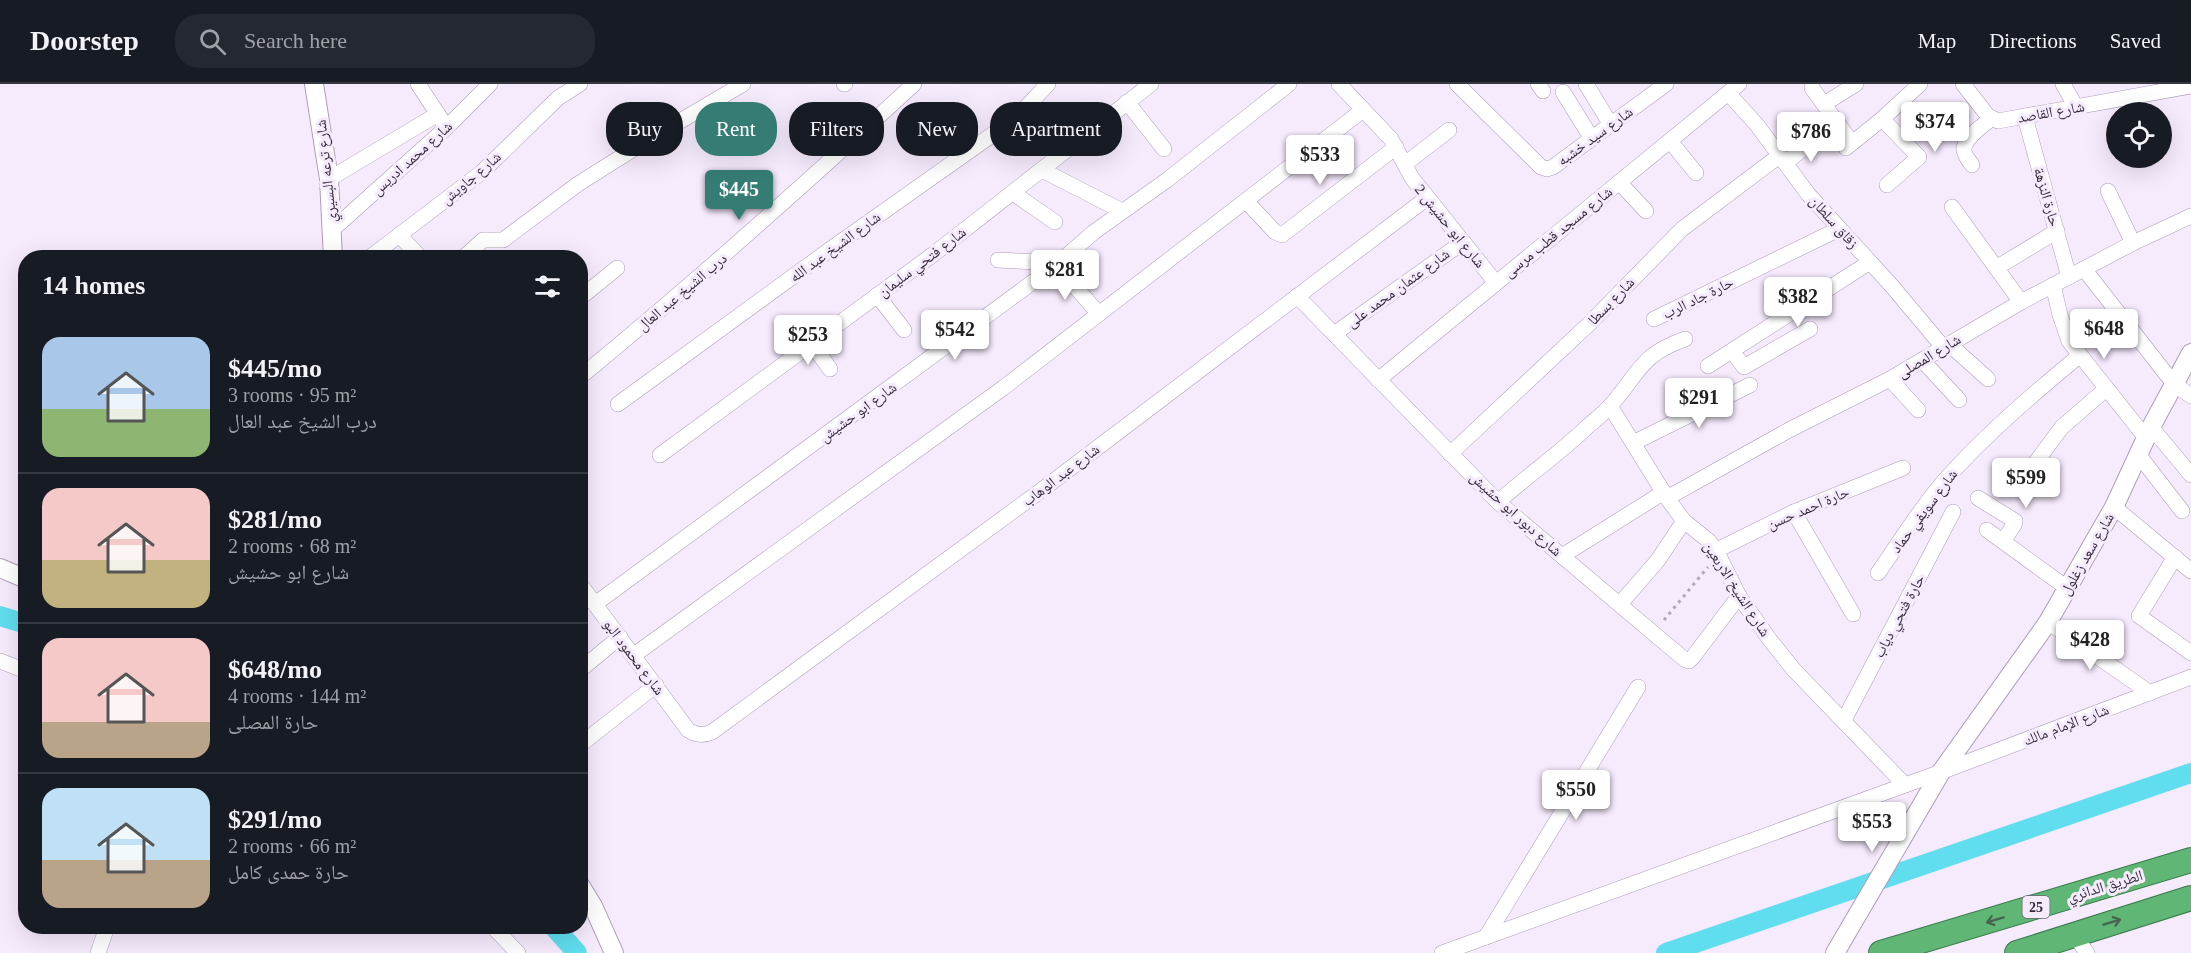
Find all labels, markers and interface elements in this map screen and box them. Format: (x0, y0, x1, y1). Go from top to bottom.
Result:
search box (175, 14, 595, 68)
text: Doorstep (30, 25, 139, 56)
icon: search (196, 25, 229, 58)
text: Search here (244, 28, 347, 53)
text: Map (1918, 29, 1956, 53)
text: Directions (1989, 29, 2077, 53)
text: Saved (2110, 29, 2161, 53)
street label: شارع القاصد (2016, 98, 2086, 128)
chip: Buy (606, 102, 683, 156)
chip: Rent (695, 102, 777, 156)
chip: Filters (789, 102, 884, 156)
chip: New (896, 102, 978, 156)
chip: Apartment (990, 102, 1122, 156)
pin: $374 (1899, 102, 1971, 153)
map controls (2106, 102, 2172, 168)
button: locate (2106, 102, 2172, 168)
street label: شارع سيد خشبه (1554, 103, 1637, 170)
text: $374 (1915, 110, 1955, 132)
pin: $786 (1775, 112, 1847, 163)
street label: شارع ترعه البسيري (313, 118, 343, 223)
street label: شارع محمد ادريس (369, 118, 457, 200)
text: $786 (1791, 120, 1831, 142)
pin: $533 (1284, 135, 1356, 186)
text: $533 (1300, 143, 1340, 165)
street label: شارع جاويش (438, 148, 505, 209)
street label: حارة النزهة (2030, 166, 2063, 229)
pin: $445 (703, 170, 775, 221)
text: $445 (719, 178, 759, 200)
street label: شارع ابو حشيش 2 (1410, 181, 1488, 272)
street label: شارع مسجد قطب مرسى (1501, 183, 1617, 282)
street label: زقاق سلطان (1805, 193, 1862, 253)
street label: شارع الشيخ عبد الله (787, 209, 885, 287)
street label: شارع فتحي سليمان (875, 224, 971, 303)
street label: شارع عثمان محمد على (1343, 245, 1454, 332)
street label: درب الشيخ عبد العال (634, 250, 731, 336)
pin: $281 (1029, 250, 1101, 301)
text: $281 (1045, 258, 1085, 280)
icon: filters (531, 270, 564, 303)
text: 14 homes (42, 271, 145, 300)
street label: شارع بسطا (1585, 274, 1639, 329)
street label: حارة جاد الرب (1660, 274, 1737, 323)
pin: $382 (1762, 277, 1834, 328)
text: $382 (1778, 285, 1818, 307)
pin: $648 (2068, 309, 2140, 360)
pin: $542 (919, 310, 991, 361)
pin: $253 (772, 315, 844, 366)
text: $648 (2084, 317, 2124, 339)
text: $542 (935, 318, 975, 340)
text: $253 (788, 323, 828, 345)
street label: شارع المصلى (1895, 331, 1965, 383)
text: $445/mo (228, 354, 322, 383)
icon: home (90, 361, 162, 433)
pin: $291 (1663, 378, 1735, 429)
street label: شارع ابو حشيش (817, 379, 901, 447)
text: 3 rooms · 95 m² (228, 384, 356, 406)
text: $291 (1679, 386, 1719, 408)
text: درب الشيخ عبد العال (228, 410, 377, 432)
street label: شارع عبد الوهاب (1020, 441, 1104, 511)
pin: $599 (1990, 458, 2062, 509)
street label: شارع سويفي حماد (1888, 466, 1964, 558)
text: $599 (2006, 466, 2046, 488)
street label: شارع دبور ابو حشيش (1466, 469, 1565, 561)
street label: حارة احمد حسن (1765, 483, 1853, 534)
text: $281/mo (228, 505, 322, 534)
street label: شارع سعد زغلول (2057, 510, 2119, 599)
icon: home (90, 512, 162, 584)
text: 2 rooms · 68 m² (228, 535, 356, 557)
street label: شارع الشيخ الاربعين (1699, 539, 1774, 641)
text: شارع ابو حشيش (228, 561, 349, 583)
street label: حارة فتحي دياب (1870, 571, 1931, 662)
street label: شارع محمود البو (599, 616, 668, 699)
pin: $428 (2054, 620, 2126, 671)
text: $428 (2070, 628, 2110, 650)
text: $648/mo (228, 655, 322, 684)
icon: home (90, 662, 162, 734)
text: 4 rooms · 144 m² (228, 685, 366, 707)
street label: شارع الإمام مالك (2021, 701, 2112, 750)
text: حارة المصلى (228, 711, 318, 733)
pin: $550 (1540, 770, 1612, 821)
text: $550 (1556, 778, 1596, 800)
pin: $553 (1836, 802, 1908, 853)
text: $291/mo (228, 805, 322, 834)
text: $553 (1852, 810, 1892, 832)
icon: home (90, 812, 162, 884)
text: 2 rooms · 66 m² (228, 835, 356, 857)
text: حارة حمدى كامل (228, 861, 349, 883)
street label: الطريق الدائري (2066, 867, 2146, 909)
road number: 25 (2022, 896, 2050, 918)
one-way arrow (1985, 915, 2004, 926)
one-way arrow (2102, 916, 2121, 927)

